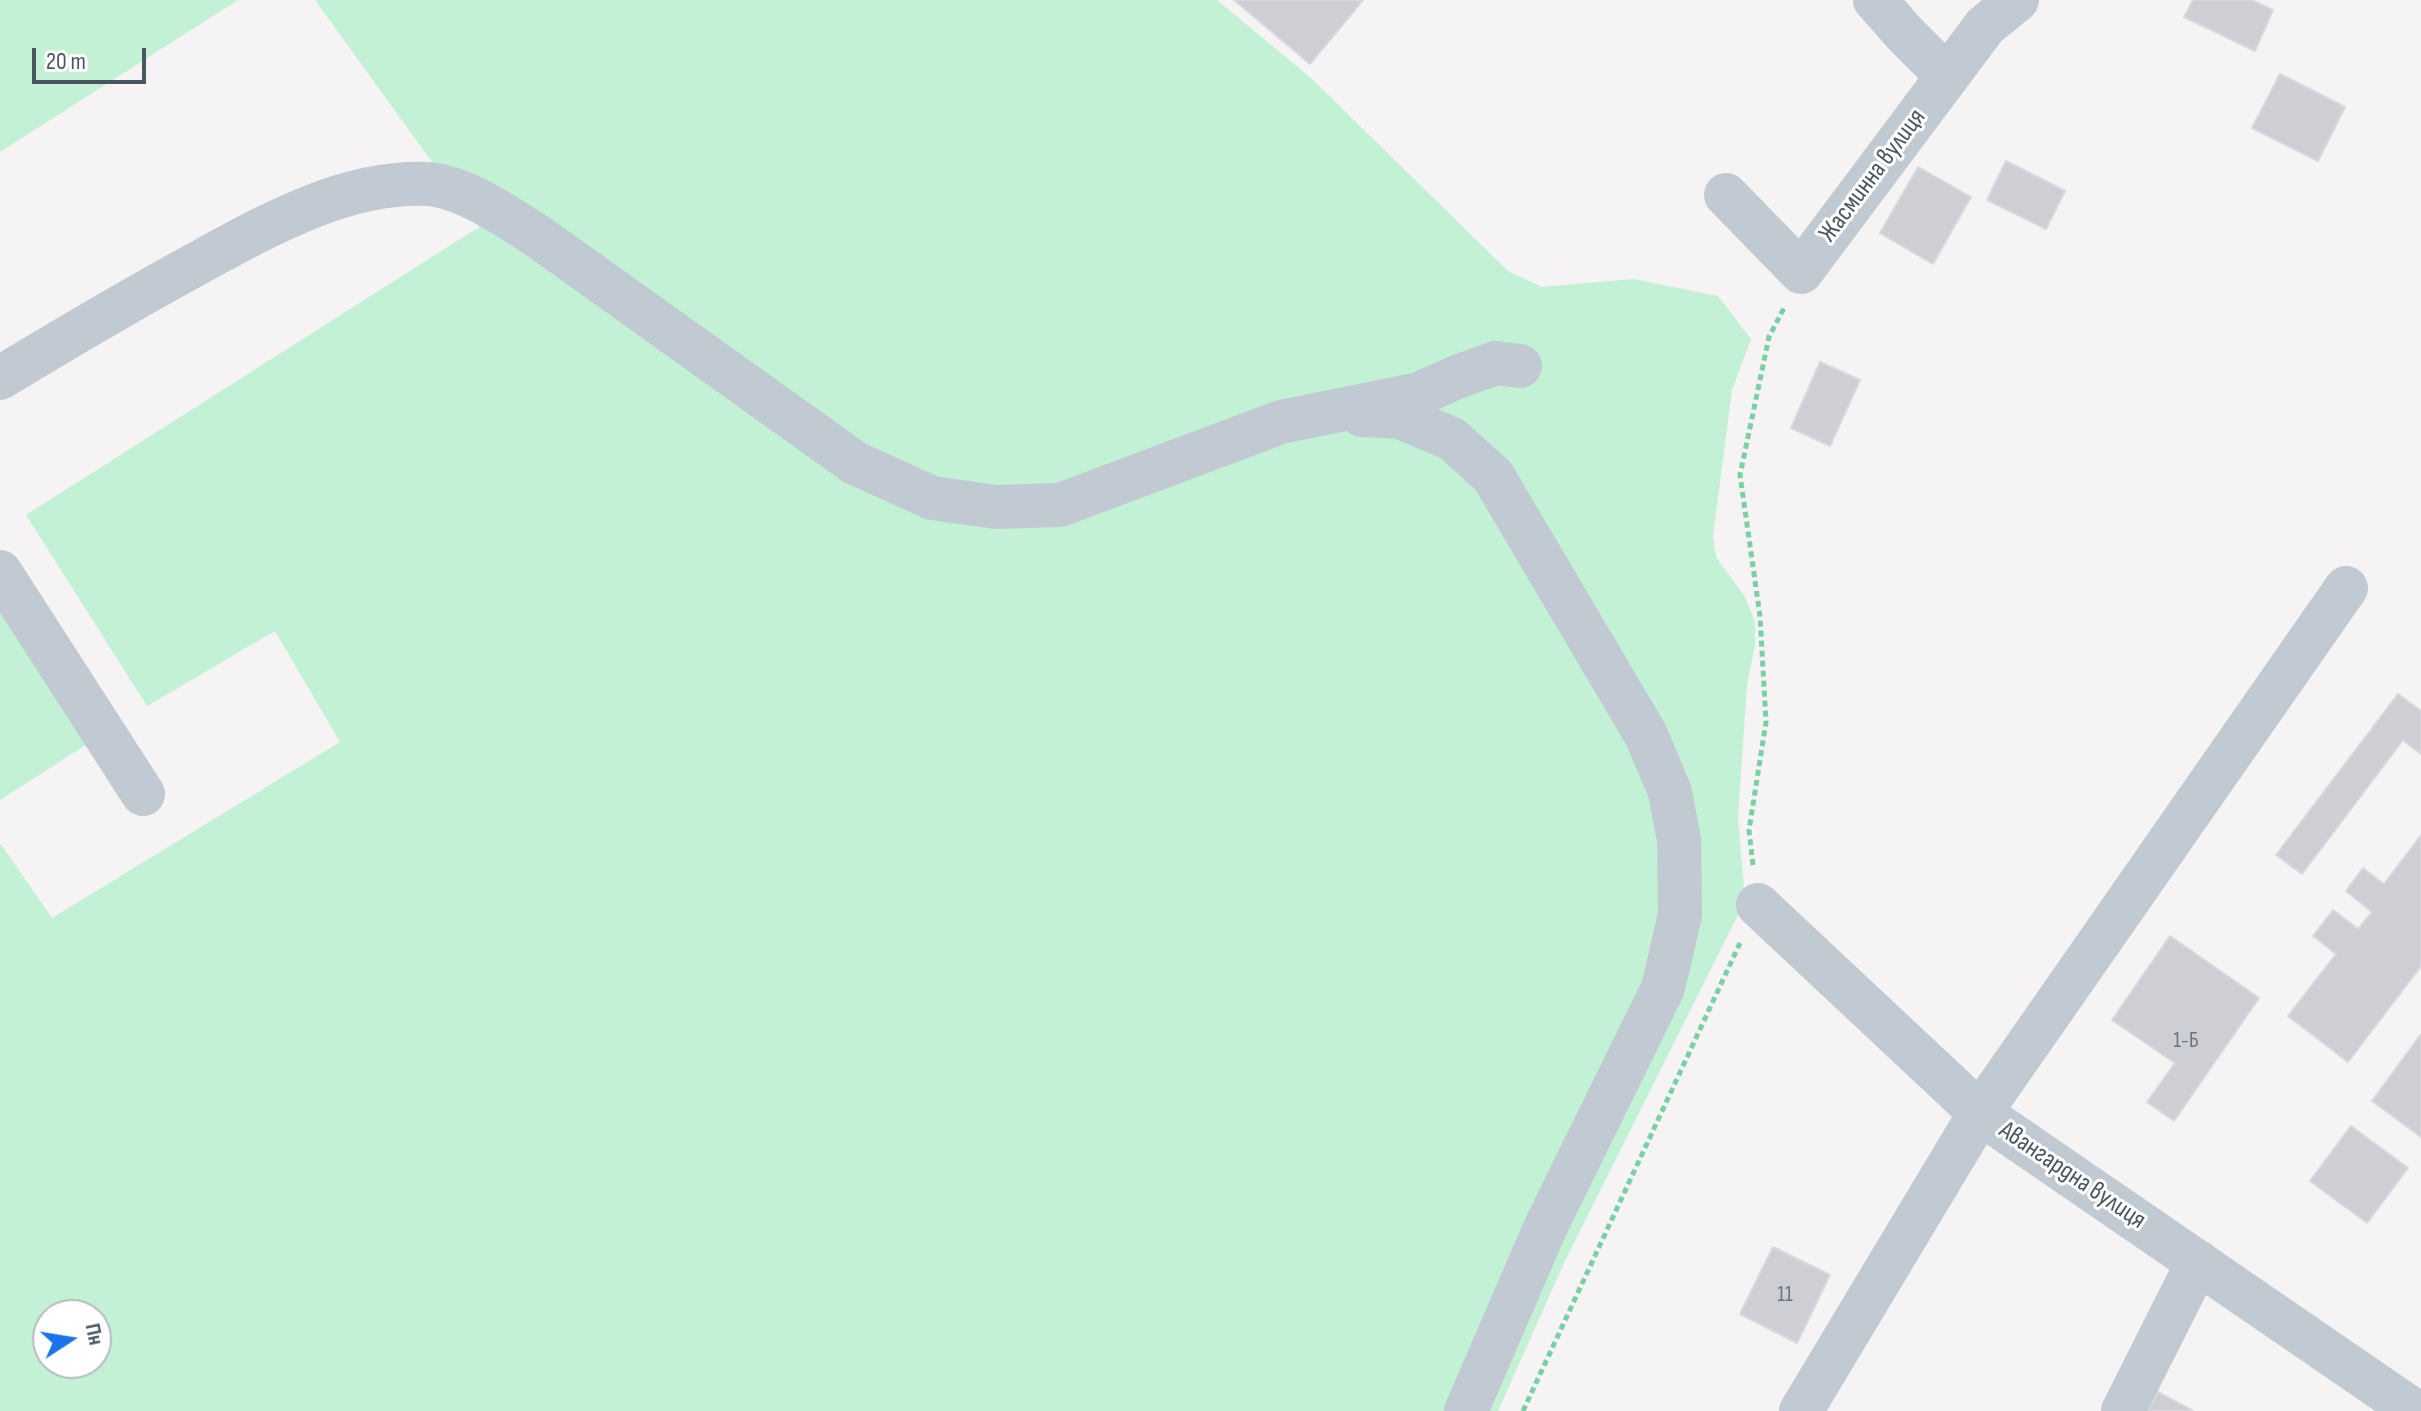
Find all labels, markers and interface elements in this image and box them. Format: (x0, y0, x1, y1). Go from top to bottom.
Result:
scale bar (36, 32, 150, 82)
text: 20 m (46, 47, 86, 76)
street label: Жасминна вулиця (1813, 103, 1933, 249)
house number: 1-Б (2173, 1028, 2199, 1054)
street label: Авангардна вулиця (1993, 1115, 2151, 1237)
house number: 11 (1777, 1282, 1793, 1308)
north arrow (32, 1299, 112, 1379)
text: Пн (79, 1321, 109, 1348)

